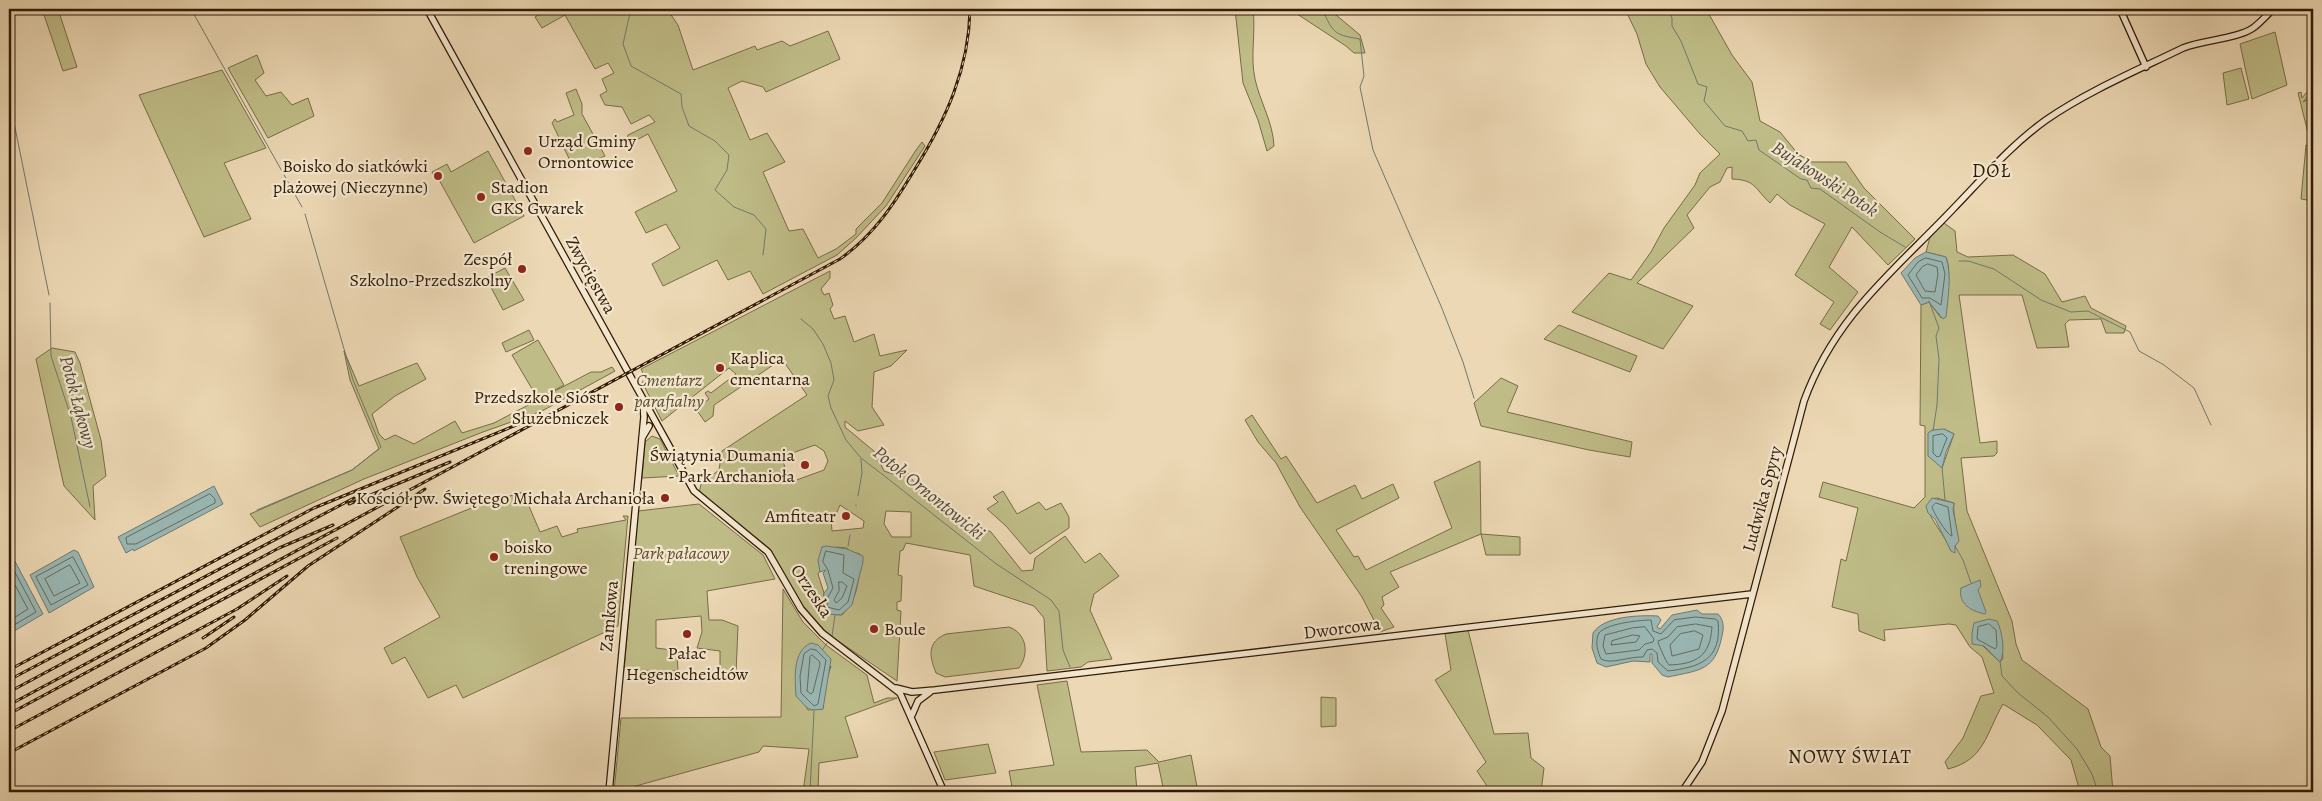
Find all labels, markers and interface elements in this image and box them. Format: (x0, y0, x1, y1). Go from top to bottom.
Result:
place label: Urząd Gminy Ornontowice (538, 129, 637, 174)
water label: Bujakowski Potok (1766, 135, 1884, 223)
marker: Urząd Gminy Ornontowice (522, 145, 534, 157)
place label: Boisko do siatkówki plażowej (Nieczynne) (273, 154, 428, 199)
district label: DÓŁ (1972, 158, 2012, 184)
marker: Boisko do siatkówki plażowej (Nieczynne) (432, 170, 444, 182)
place label: Stadion GKS Gwarek (491, 175, 584, 220)
marker: Stadion GKS Gwarek (475, 191, 487, 203)
street label: Zwycięstwa (560, 232, 622, 319)
place label: Zespół Szkolno-Przedszkolny (349, 247, 513, 292)
marker: Zespół Szkolno-Przedszkolny (516, 263, 528, 275)
place label: Kaplica cmentarna (730, 346, 811, 391)
water label: Potok Łąkowy (53, 352, 103, 452)
marker: Kaplica cmentarna (714, 362, 726, 374)
park label: Cmentarz parafialny (633, 368, 704, 413)
place label: Przedszkole Sióstr Służebniczek (474, 385, 609, 430)
marker: Przedszkole Sióstr Służebniczek (613, 401, 625, 413)
water label: Potok Ornontowicki (868, 440, 990, 546)
street label: Ludwika Spyry (1736, 442, 1788, 555)
place label: Świątynia Dumania - Park Archanioła (650, 443, 796, 488)
marker: Świątynia Dumania - Park Archanioła (799, 459, 811, 471)
place label: Kościół pw. Świętego Michała Archanioła (356, 486, 656, 510)
marker: Kościół pw. Świętego Michała Archanioła (659, 492, 671, 504)
place label: Amfiteatr (764, 504, 836, 528)
marker: Amfiteatr (840, 510, 852, 522)
place label: boisko treningowe (504, 535, 588, 580)
park label: Park pałacowy (633, 541, 729, 565)
marker: boisko treningowe (488, 551, 500, 563)
street label: Orzeska (785, 559, 839, 623)
street label: Zamkowa (594, 579, 624, 653)
street label: Dworcowa (1302, 611, 1383, 645)
place label: Boule (884, 617, 926, 641)
marker: Boule (868, 623, 880, 635)
marker: Pałac Hegenscheidtów (681, 628, 693, 640)
place label: Pałac Hegenscheidtów (626, 641, 749, 686)
district label: NOWY ŚWIAT (1788, 744, 1912, 770)

